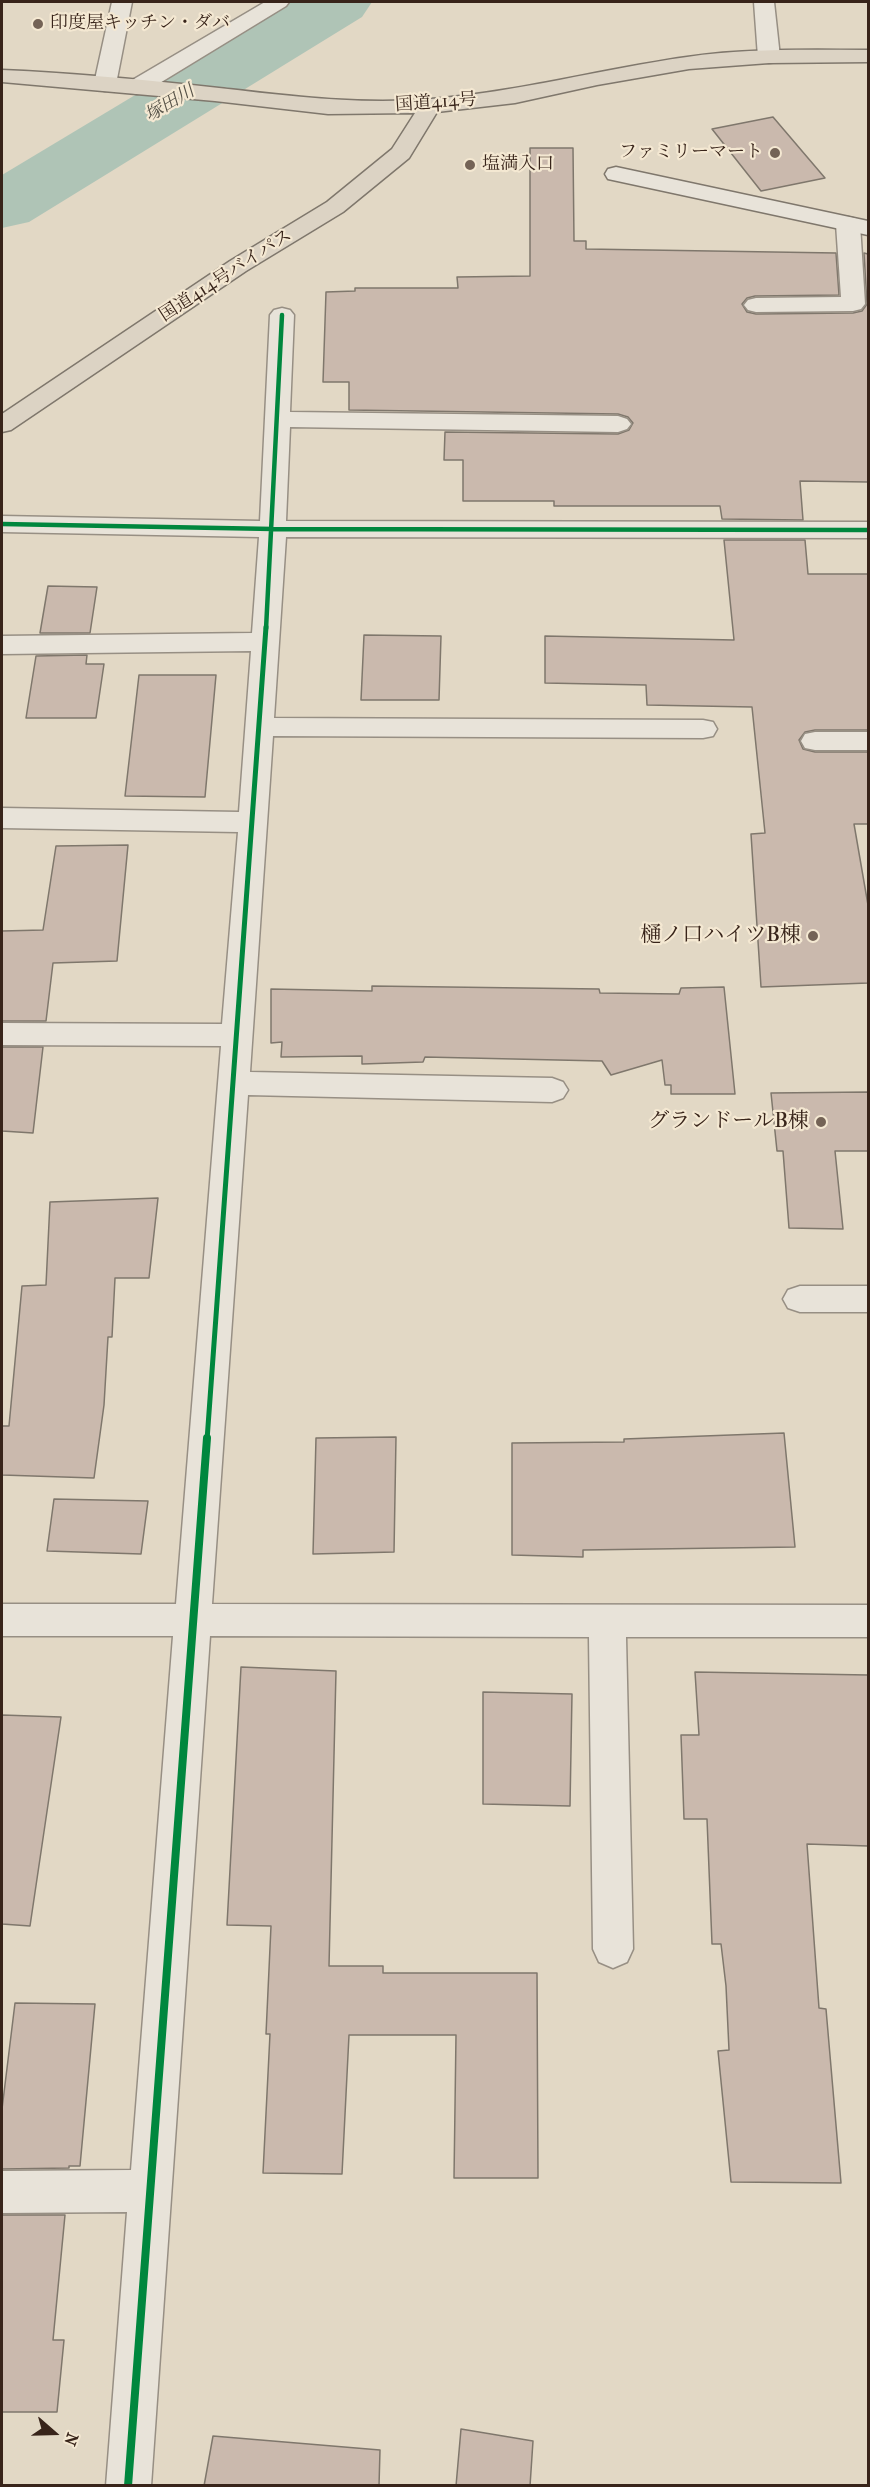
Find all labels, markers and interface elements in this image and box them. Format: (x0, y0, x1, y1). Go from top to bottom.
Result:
place label: 印度屋キッチン・ダバ (50, 13, 230, 35)
marker: 印度屋キッチン・ダバ (31, 17, 45, 31)
water label: 塚田川 (141, 81, 199, 127)
street label: 国道414号 (395, 89, 477, 117)
place label: ファミリーマート (619, 142, 763, 164)
marker: ファミリーマート (768, 146, 782, 160)
place label: 塩満入口 (482, 154, 554, 176)
marker: 塩満入口 (463, 158, 477, 172)
street label: 国道414号バイパス (156, 225, 296, 327)
place label: 樋ノ口ハイツB棟 (640, 923, 801, 949)
marker: 樋ノ口ハイツB棟 (806, 929, 820, 943)
place label: グランドールB棟 (648, 1109, 809, 1135)
marker: グランドールB棟 (814, 1115, 828, 1129)
north arrow (24, 2403, 84, 2463)
text: N (60, 2430, 82, 2448)

